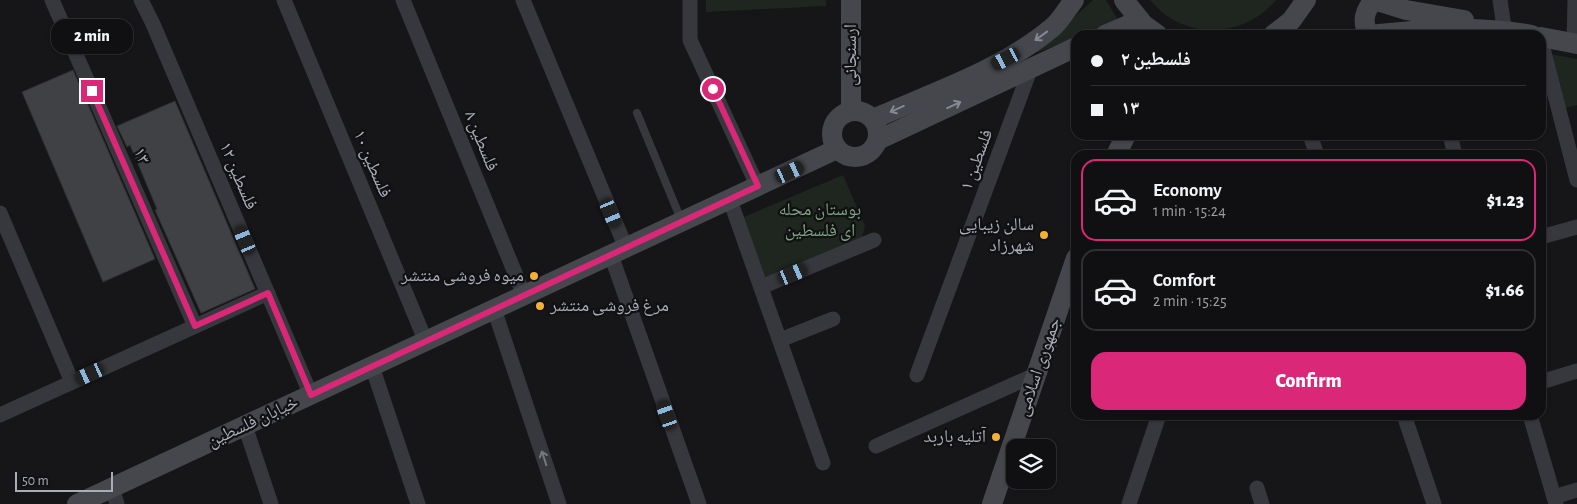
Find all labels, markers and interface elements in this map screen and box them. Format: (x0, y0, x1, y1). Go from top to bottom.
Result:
callout: 2 min (51, 18, 133, 54)
street label: ارسنجانی (842, 24, 861, 86)
text: 2 min (74, 28, 110, 44)
one-way arrow (1034, 31, 1048, 41)
car (989, 46, 1022, 72)
text: فلسطین ۲ (1121, 50, 1191, 69)
route start (702, 78, 724, 100)
route end (81, 80, 103, 102)
one-way arrow (946, 99, 961, 109)
text: ۱۳ (1121, 99, 1140, 118)
one-way arrow (890, 104, 905, 114)
street label: فلسطین ۸ (460, 108, 501, 174)
street label: فلسطین ۱ (958, 127, 997, 193)
street label: فلسطین ۱۰ (349, 128, 394, 201)
street label: فلسطین ۱۲ (215, 140, 260, 213)
street label: ۱۳ (129, 145, 153, 167)
car (773, 159, 806, 185)
icon: car (1093, 178, 1138, 223)
text: Economy (1153, 181, 1222, 200)
text: $1.23 (1487, 191, 1524, 210)
car (598, 196, 623, 230)
park label: بوستان محله ای فلسطین (779, 201, 861, 241)
text: 1 min · 15:24 (1153, 203, 1226, 219)
place label: سالن زیبایی شهرزاد (959, 216, 1034, 255)
car (232, 223, 257, 257)
marker: سالن زیبایی شهرزاد (1038, 229, 1050, 241)
car (776, 261, 809, 287)
place label: میوه فروشی منتشر (400, 267, 524, 286)
icon: car (1093, 268, 1138, 313)
marker: میوه فروشی منتشر (528, 270, 540, 282)
text: Comfort (1153, 271, 1215, 290)
text: $1.66 (1485, 281, 1524, 300)
text: 2 min · 15:25 (1153, 293, 1227, 309)
place label: مرغ فروشی منتشر (549, 297, 669, 316)
marker: مرغ فروشی منتشر (534, 300, 546, 312)
street label: جمهوری اسلامی (1014, 315, 1065, 419)
button: Confirm (1091, 352, 1526, 410)
car (73, 361, 106, 387)
street label: خیابان فلسطین (205, 393, 302, 452)
car (655, 398, 678, 432)
place label: آتلیه باربد (924, 426, 986, 447)
marker: آتلیه باربد (990, 431, 1002, 443)
map controls (1006, 439, 1056, 489)
button: layers (1006, 439, 1056, 489)
one-way arrow (538, 450, 548, 466)
scale bar (15, 469, 112, 492)
text: 50 m (22, 474, 49, 488)

